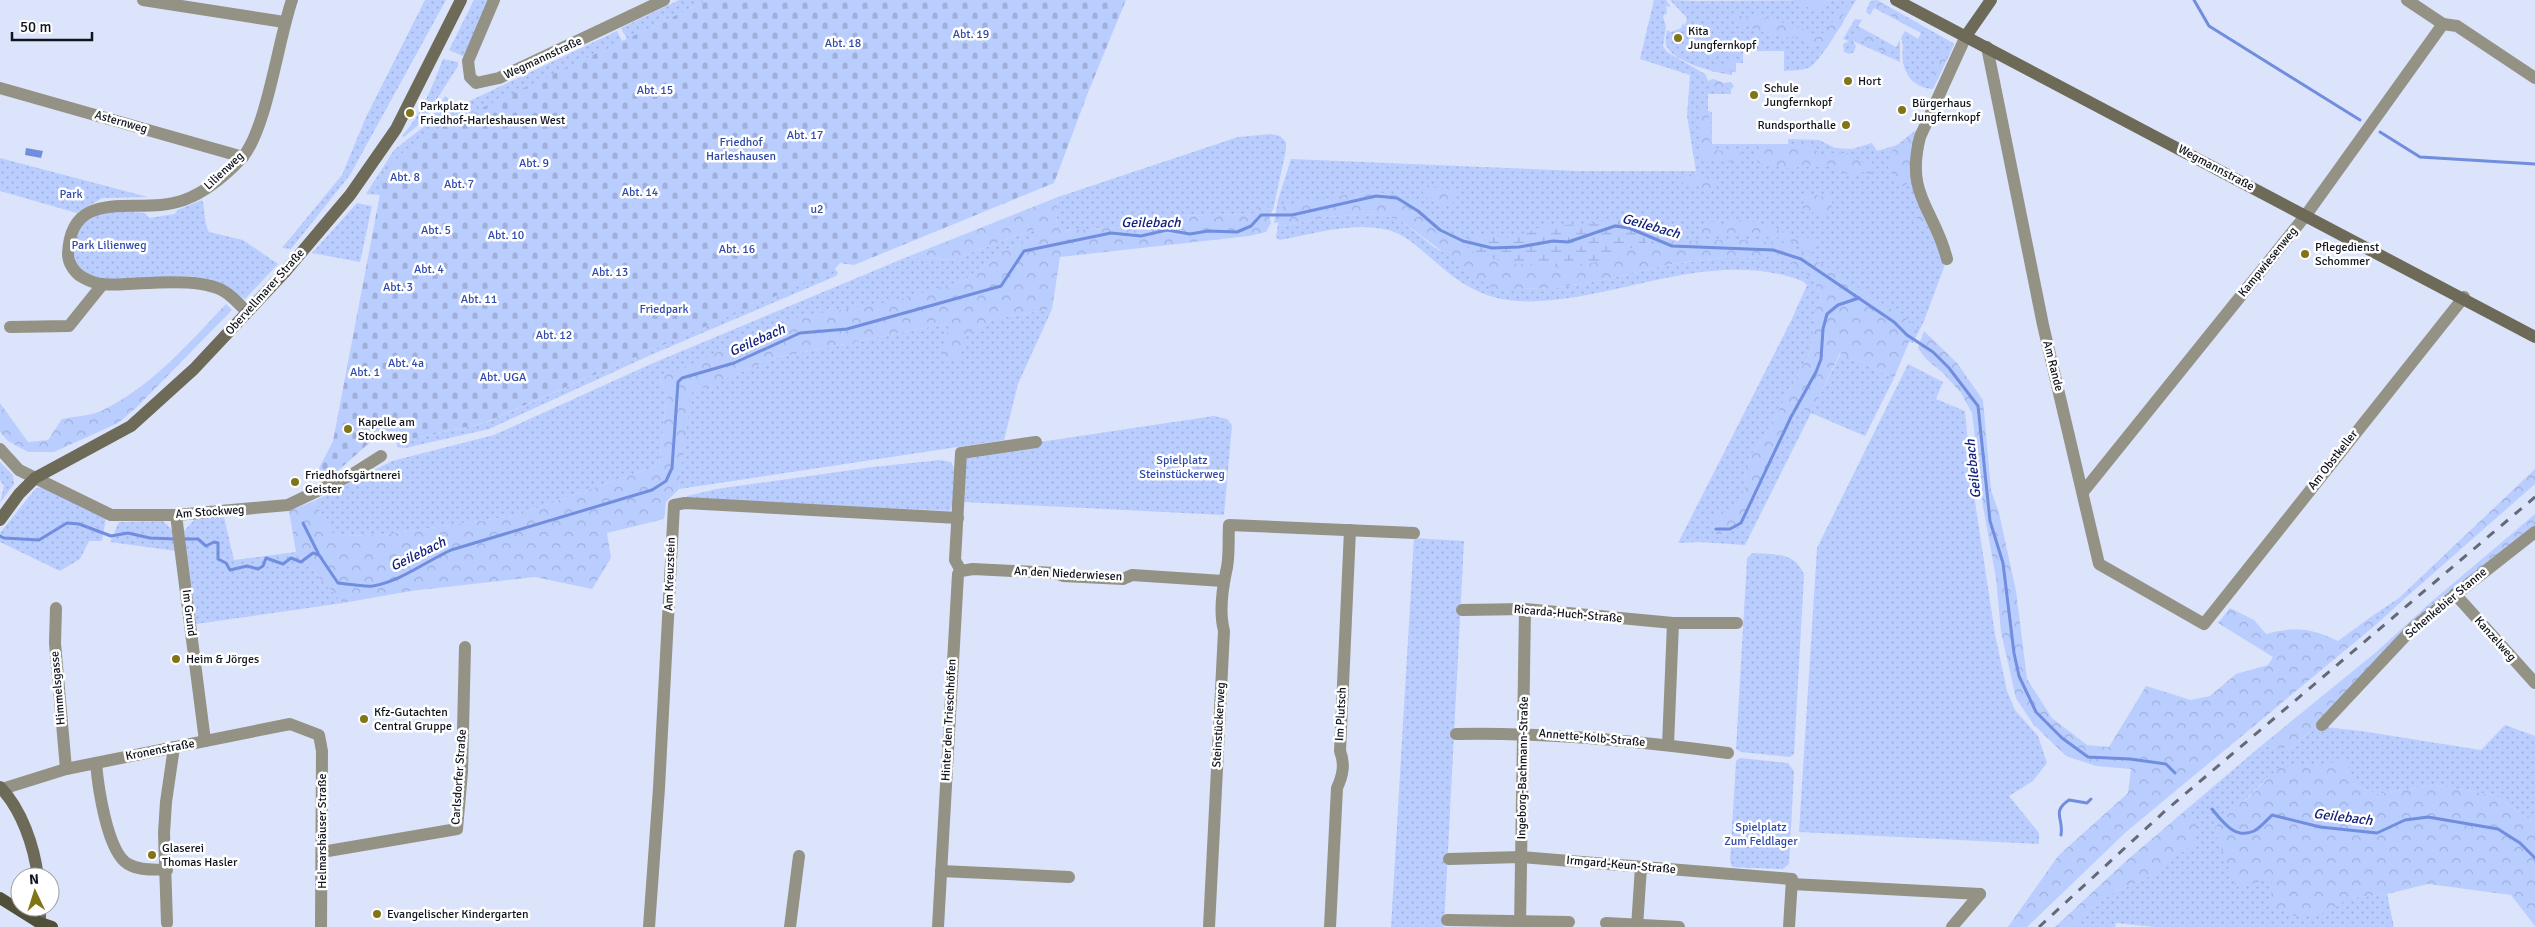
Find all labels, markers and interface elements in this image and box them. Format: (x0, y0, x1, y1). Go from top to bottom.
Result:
scale bar (12, 10, 92, 42)
text: 50 m (20, 18, 51, 36)
place label: Kita Jungfernkopf (1688, 24, 1757, 53)
park label: Abt. 19 (953, 27, 989, 42)
marker: Kita Jungfernkopf (1672, 32, 1684, 44)
street label: Wegmannstraße (502, 33, 584, 83)
park label: Abt. 18 (825, 36, 861, 51)
place label: Hort (1858, 74, 1881, 89)
marker: Hort (1842, 75, 1854, 87)
place label: Schule Jungfernkopf (1764, 81, 1833, 110)
park label: Abt. 15 (637, 83, 673, 98)
marker: Schule Jungfernkopf (1748, 89, 1760, 101)
place label: Bürgerhaus Jungfernkopf (1912, 96, 1981, 125)
place label: Parkplatz Friedhof-Harleshausen West (420, 99, 565, 128)
marker: Bürgerhaus Jungfernkopf (1896, 104, 1908, 116)
street label: Asternweg (93, 107, 149, 137)
marker: Parkplatz Friedhof-Harleshausen West (404, 107, 416, 119)
place label: Rundsporthalle (1757, 118, 1836, 133)
marker: Rundsporthalle (1840, 119, 1852, 131)
park label: Abt. 17 (787, 128, 823, 143)
park label: Friedhof Harleshausen (706, 135, 776, 164)
street label: Wegmannstraße (2175, 142, 2257, 194)
street label: Lilienweg (201, 149, 247, 193)
park label: Abt. 9 (519, 156, 549, 171)
park label: Abt. 8 (390, 170, 420, 185)
park label: Abt. 7 (444, 177, 474, 192)
park label: Abt. 14 (622, 185, 659, 200)
park label: Park (59, 187, 83, 202)
park label: u2 (810, 202, 824, 217)
water label: Geilebach (1620, 210, 1682, 242)
water label: Geilebach (1121, 214, 1181, 231)
park label: Abt. 5 (421, 223, 451, 238)
street label: Kampwiesenweg (2235, 224, 2301, 300)
park label: Abt. 10 (488, 228, 524, 243)
park label: Park Lilienweg (72, 238, 146, 253)
place label: Pflegedienst Schommer (2315, 240, 2379, 269)
park label: Abt. 16 (719, 242, 755, 257)
street label: Obervellmarer Straße (222, 246, 308, 338)
marker: Pflegedienst Schommer (2299, 248, 2311, 260)
park label: Abt. 4 (414, 262, 445, 277)
park label: Abt. 13 (592, 265, 628, 280)
park label: Abt. 3 (383, 280, 413, 295)
park label: Abt. 11 (461, 292, 497, 307)
park label: Friedpark (639, 302, 689, 317)
water label: Geilebach (726, 320, 788, 360)
park label: Abt. 12 (536, 328, 572, 343)
street label: Am Rande (2039, 339, 2067, 393)
park label: Abt. 4a (388, 356, 424, 371)
park label: Abt. 1 (350, 365, 380, 380)
park label: Abt. UGA (480, 370, 527, 385)
place label: Kapelle am Stockweg (358, 415, 415, 444)
marker: Kapelle am Stockweg (342, 423, 354, 435)
street label: Am Obstkeller (2305, 426, 2361, 493)
water label: Geilebach (1961, 438, 1985, 499)
park label: Spielplatz Steinstückerweg (1139, 453, 1225, 482)
place label: Friedhofsgärtnerei Geister (305, 468, 400, 497)
marker: Friedhofsgärtnerei Geister (289, 476, 301, 488)
street label: Am Stockweg (175, 502, 245, 522)
water label: Geilebach (388, 533, 449, 575)
street label: Am Kreuzstein (661, 537, 679, 611)
street label: An den Niederwiesen (1013, 564, 1123, 584)
street label: Schenkebier Stanne (2402, 565, 2490, 641)
street label: Im Grund (179, 589, 199, 637)
street label: Ricarda-Huch-Straße (1513, 602, 1623, 626)
street label: Kanzelweg (2471, 613, 2519, 665)
street label: Himmelsgasse (47, 650, 69, 726)
place label: Heim & Jörges (186, 652, 259, 667)
marker: Heim & Jörges (170, 653, 182, 665)
street label: Hinter den Trieschhöfen (938, 658, 960, 782)
street label: Steinstückerweg (1209, 682, 1229, 768)
street label: Im Plutsch (1332, 687, 1350, 741)
street label: Ingeborg-Bachmann-Straße (1514, 696, 1532, 840)
place label: Kfz-Gutachten Central Gruppe (374, 705, 452, 734)
marker: Kfz-Gutachten Central Gruppe (358, 713, 370, 725)
street label: Annette-Kolb-Straße (1538, 726, 1646, 750)
street label: Carlsdorfer Straße (448, 729, 470, 825)
street label: Kronenstraße (124, 736, 196, 764)
street label: Helmarshäuser Straße (315, 773, 330, 889)
water label: Geilebach (2312, 805, 2374, 829)
park label: Spielplatz Zum Feldlager (1724, 820, 1798, 849)
place label: Glaserei Thomas Hasler (162, 841, 238, 870)
marker: Glaserei Thomas Hasler (146, 849, 158, 861)
street label: Irmgard-Keun-Straße (1566, 853, 1676, 877)
north arrow (10, 867, 60, 917)
text: N (29, 871, 40, 888)
place label: Evangelischer Kindergarten (387, 907, 529, 922)
marker: Evangelischer Kindergarten (371, 908, 383, 920)

